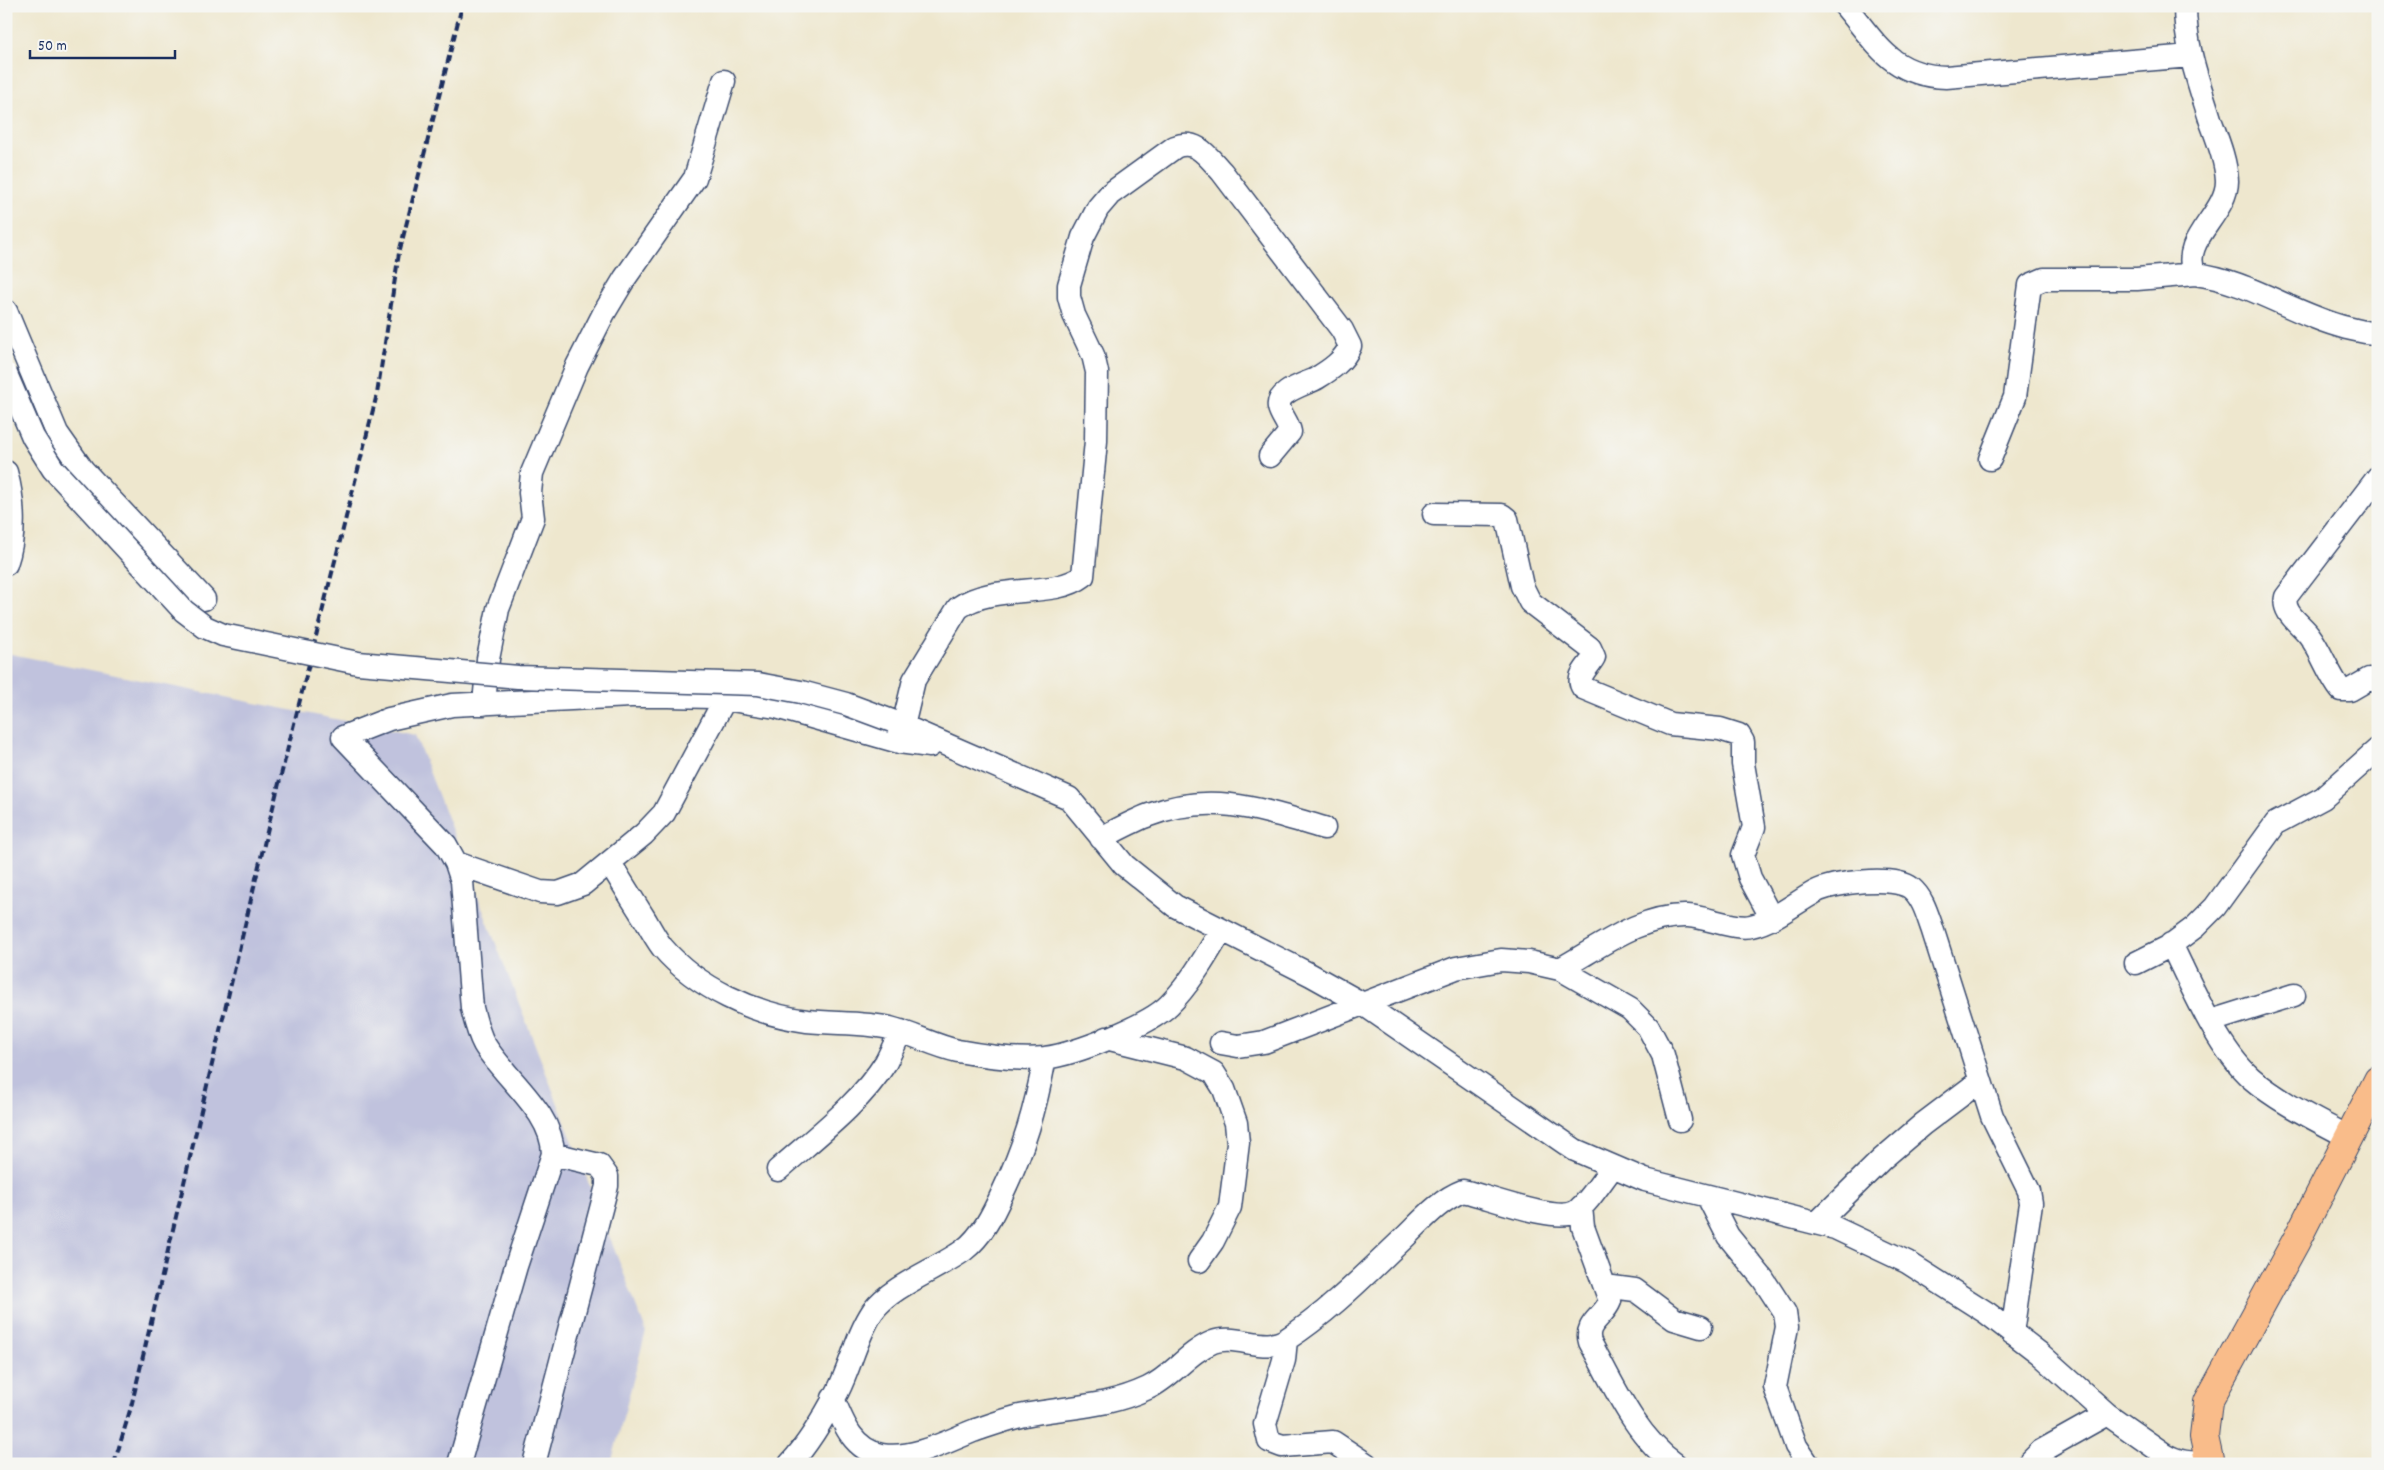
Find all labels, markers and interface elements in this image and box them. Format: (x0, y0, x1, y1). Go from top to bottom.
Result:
scale bar (30, 28, 175, 60)
text: 50 m (38, 36, 67, 58)

